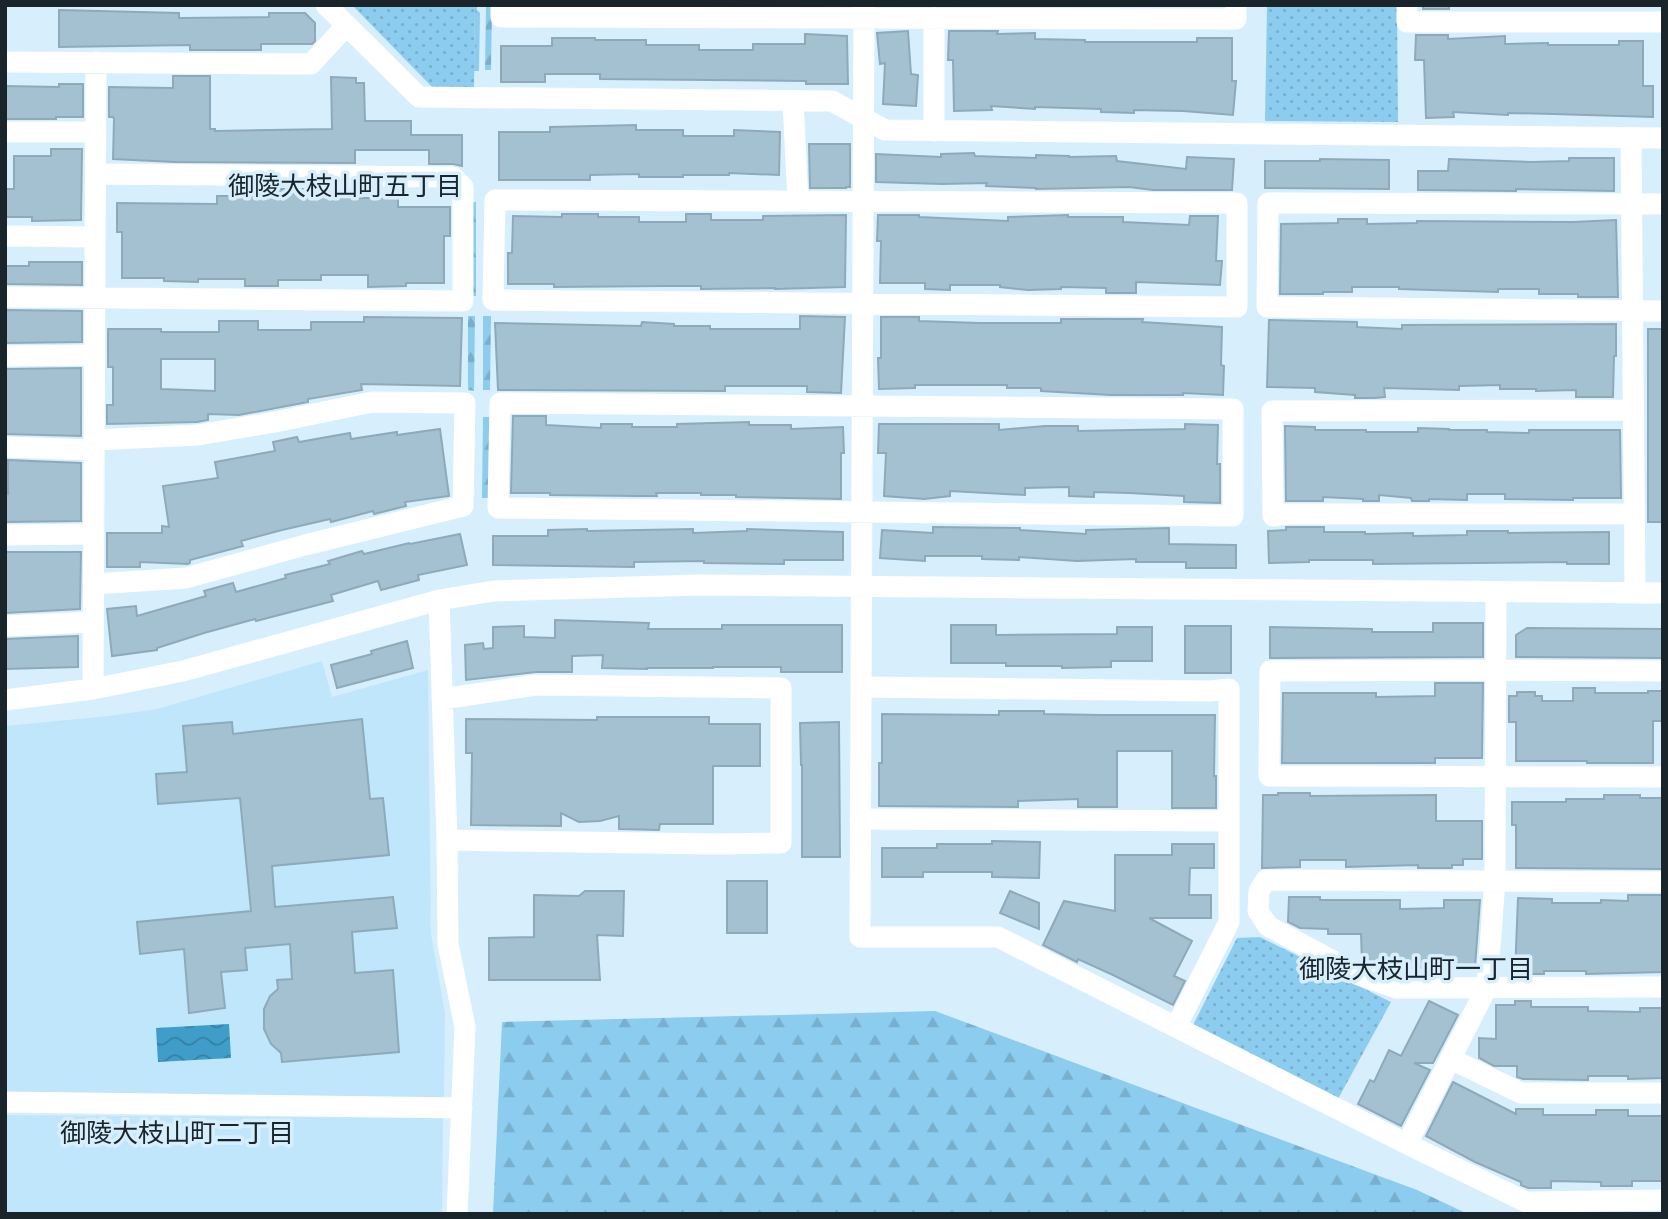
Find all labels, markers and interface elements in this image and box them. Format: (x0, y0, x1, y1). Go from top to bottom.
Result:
district label: 御陵大枝山町五丁目 (228, 167, 462, 205)
district label: 御陵大枝山町一丁目 (1299, 950, 1533, 988)
district label: 御陵大枝山町二丁目 (60, 1114, 294, 1152)

